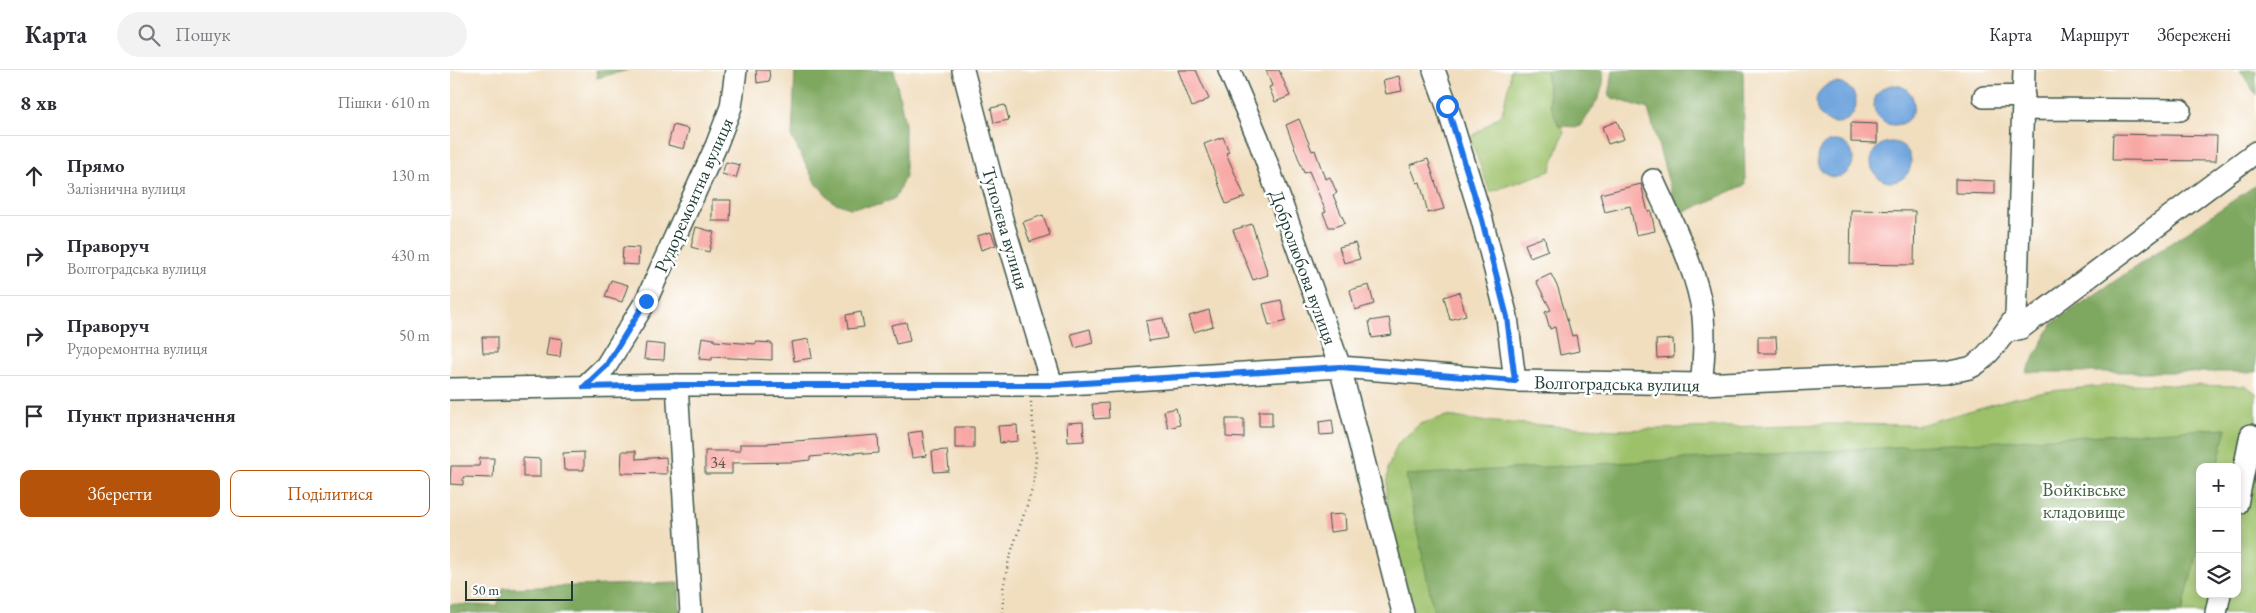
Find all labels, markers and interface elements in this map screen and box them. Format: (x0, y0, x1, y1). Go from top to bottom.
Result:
search box (117, 12, 467, 57)
text: Карта (25, 19, 87, 50)
icon: search (135, 21, 163, 49)
text: Пошук (175, 22, 231, 47)
text: Карта (1989, 23, 2032, 46)
text: Маршрут (2060, 23, 2129, 46)
text: Збережені (2157, 23, 2231, 46)
text: 8 хв (20, 89, 57, 116)
text: Пішки · 610 m (337, 92, 430, 113)
route start (1436, 95, 1459, 118)
street label: Рудоремонтна вулиця (648, 113, 739, 277)
text: Прямо (67, 153, 125, 178)
icon: ahead (20, 162, 48, 190)
street label: Туполєва вулиця (976, 164, 1035, 293)
text: 130 m (391, 165, 430, 186)
text: Залізнична вулиця (67, 178, 186, 199)
street label: Добролюбова вулиця (1264, 186, 1343, 349)
text: Праворуч (67, 233, 149, 258)
icon: right (20, 242, 48, 270)
text: 430 m (391, 245, 430, 266)
text: Волгоградська вулиця (67, 258, 207, 279)
route end (635, 290, 658, 313)
text: Праворуч (67, 313, 149, 338)
icon: right (20, 322, 48, 350)
text: 50 m (399, 325, 430, 346)
text: Рудоремонтна вулиця (67, 338, 208, 359)
street label: Волгоградська вулиця (1534, 370, 1701, 397)
icon: arrive (20, 402, 48, 430)
text: Пункт призначення (67, 403, 236, 428)
house number: 34 (710, 452, 726, 473)
map controls (2196, 463, 2241, 598)
button: + (2196, 463, 2241, 508)
button: Зберегти (20, 470, 220, 517)
button: Поділитися (230, 470, 430, 517)
park label: Войківське кладовище (2042, 477, 2126, 524)
button: − (2196, 508, 2241, 553)
button: layers (2196, 553, 2241, 598)
scale bar (465, 578, 572, 601)
text: 50 m (472, 581, 499, 599)

